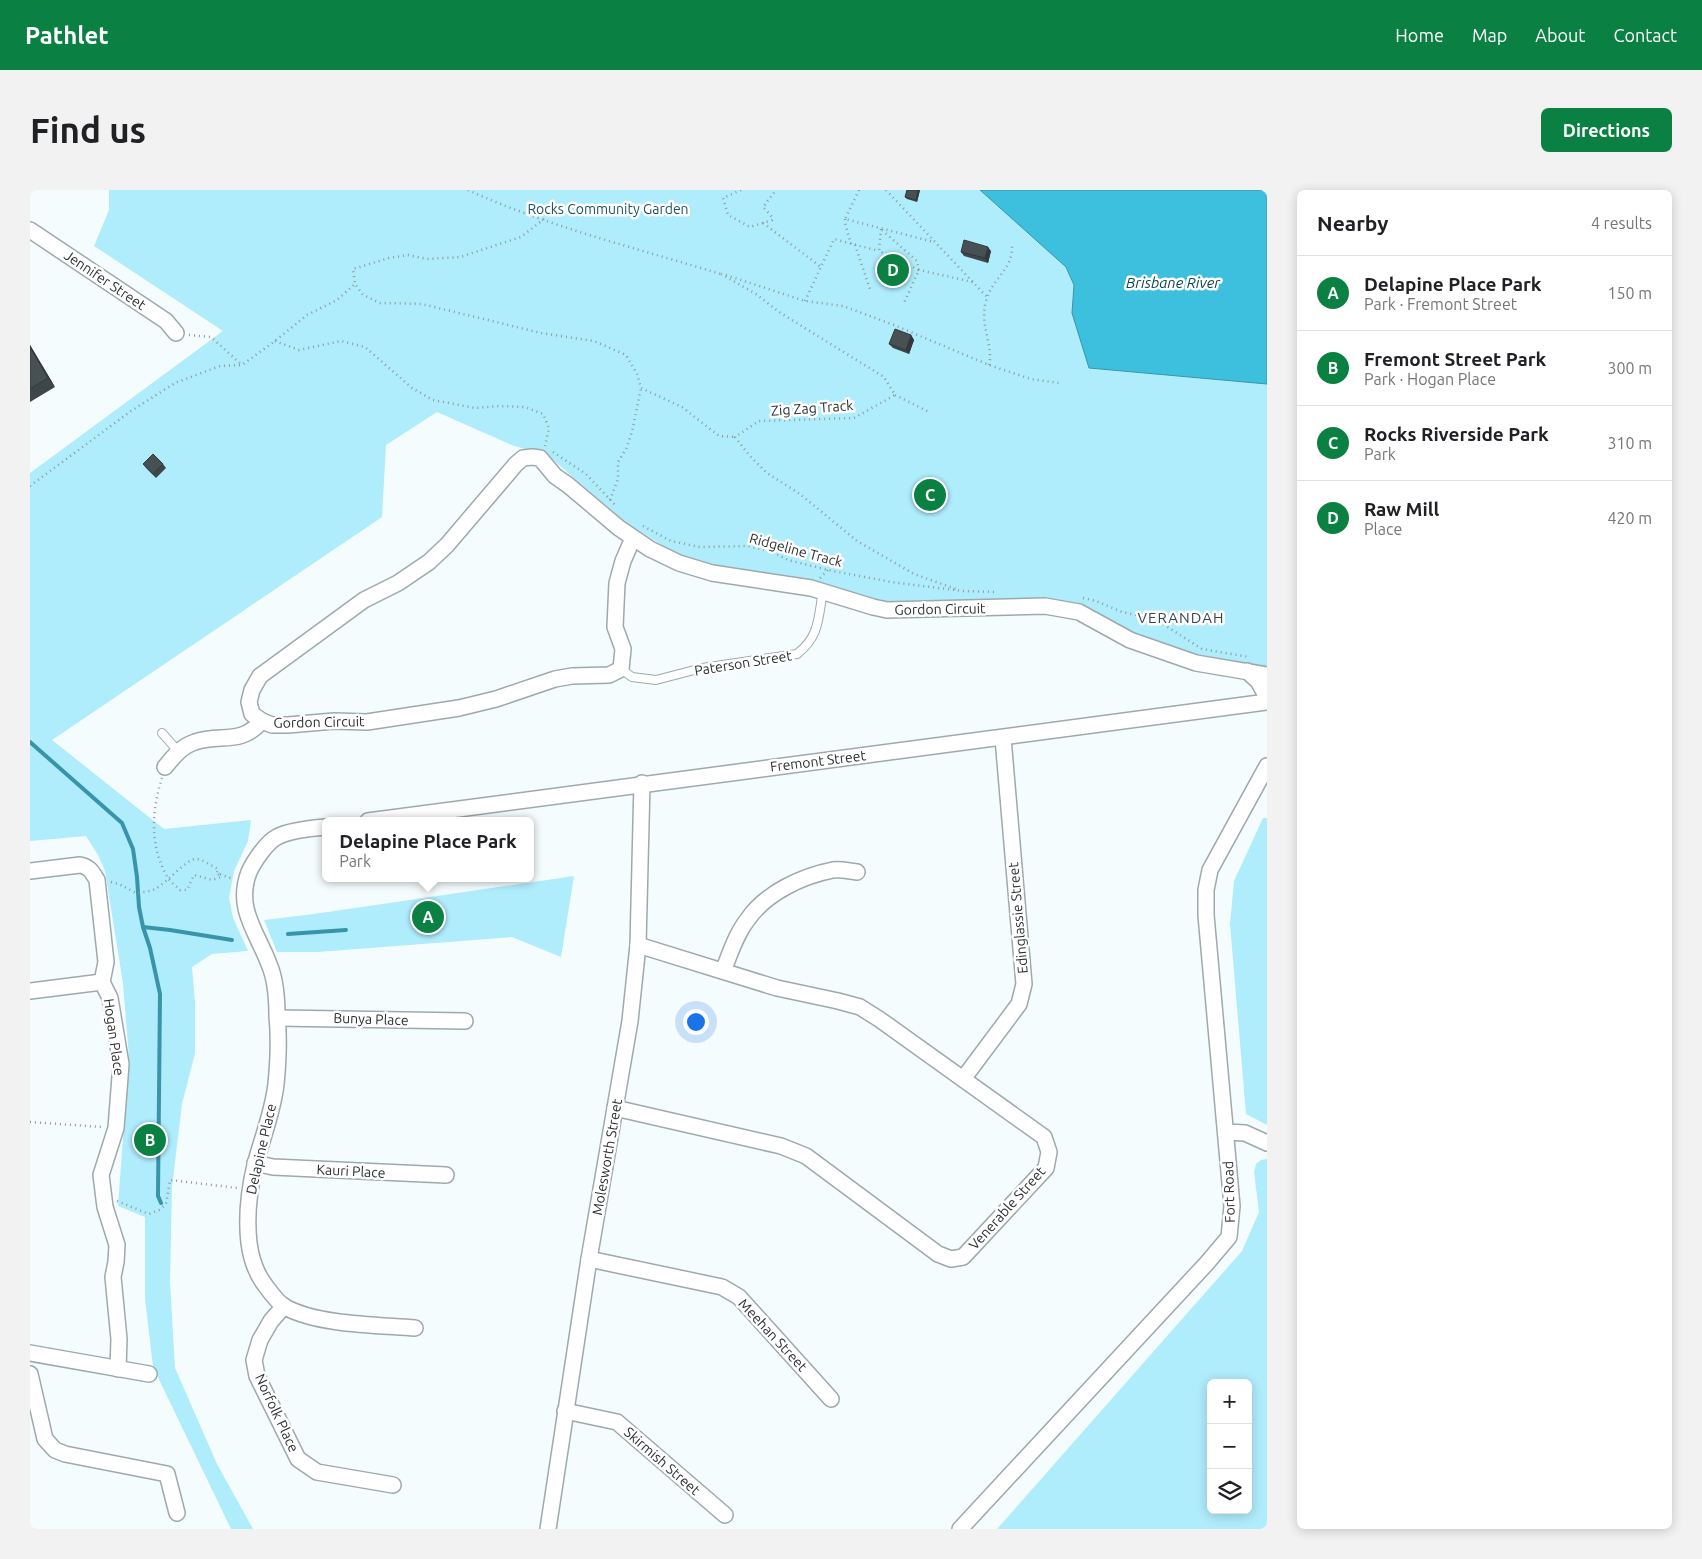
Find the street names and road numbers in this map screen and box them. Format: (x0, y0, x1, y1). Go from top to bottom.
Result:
street label: Jennifer Street (61, 247, 149, 313)
street label: Zig Zag Track (770, 397, 854, 419)
street label: Ridgeline Track (748, 530, 844, 570)
street label: Gordon Circuit (894, 600, 986, 618)
street label: Paterson Street (693, 647, 793, 679)
street label: Gordon Circuit (273, 713, 365, 731)
street label: Fremont Street (769, 747, 867, 775)
street label: Edinglassie Street (1005, 861, 1031, 974)
street label: Hogan Place (101, 997, 127, 1077)
street label: Bunya Place (333, 1010, 409, 1028)
street label: Molesworth Street (589, 1097, 625, 1216)
street label: Delapine Place (243, 1102, 279, 1196)
street label: Kauri Place (316, 1161, 386, 1181)
street label: Fort Road (1220, 1161, 1238, 1223)
street label: Venerable Street (966, 1163, 1049, 1253)
street label: Meehan Street (735, 1295, 811, 1375)
street label: Norfolk Place (252, 1371, 302, 1455)
street label: Skirmish Street (621, 1424, 703, 1499)

